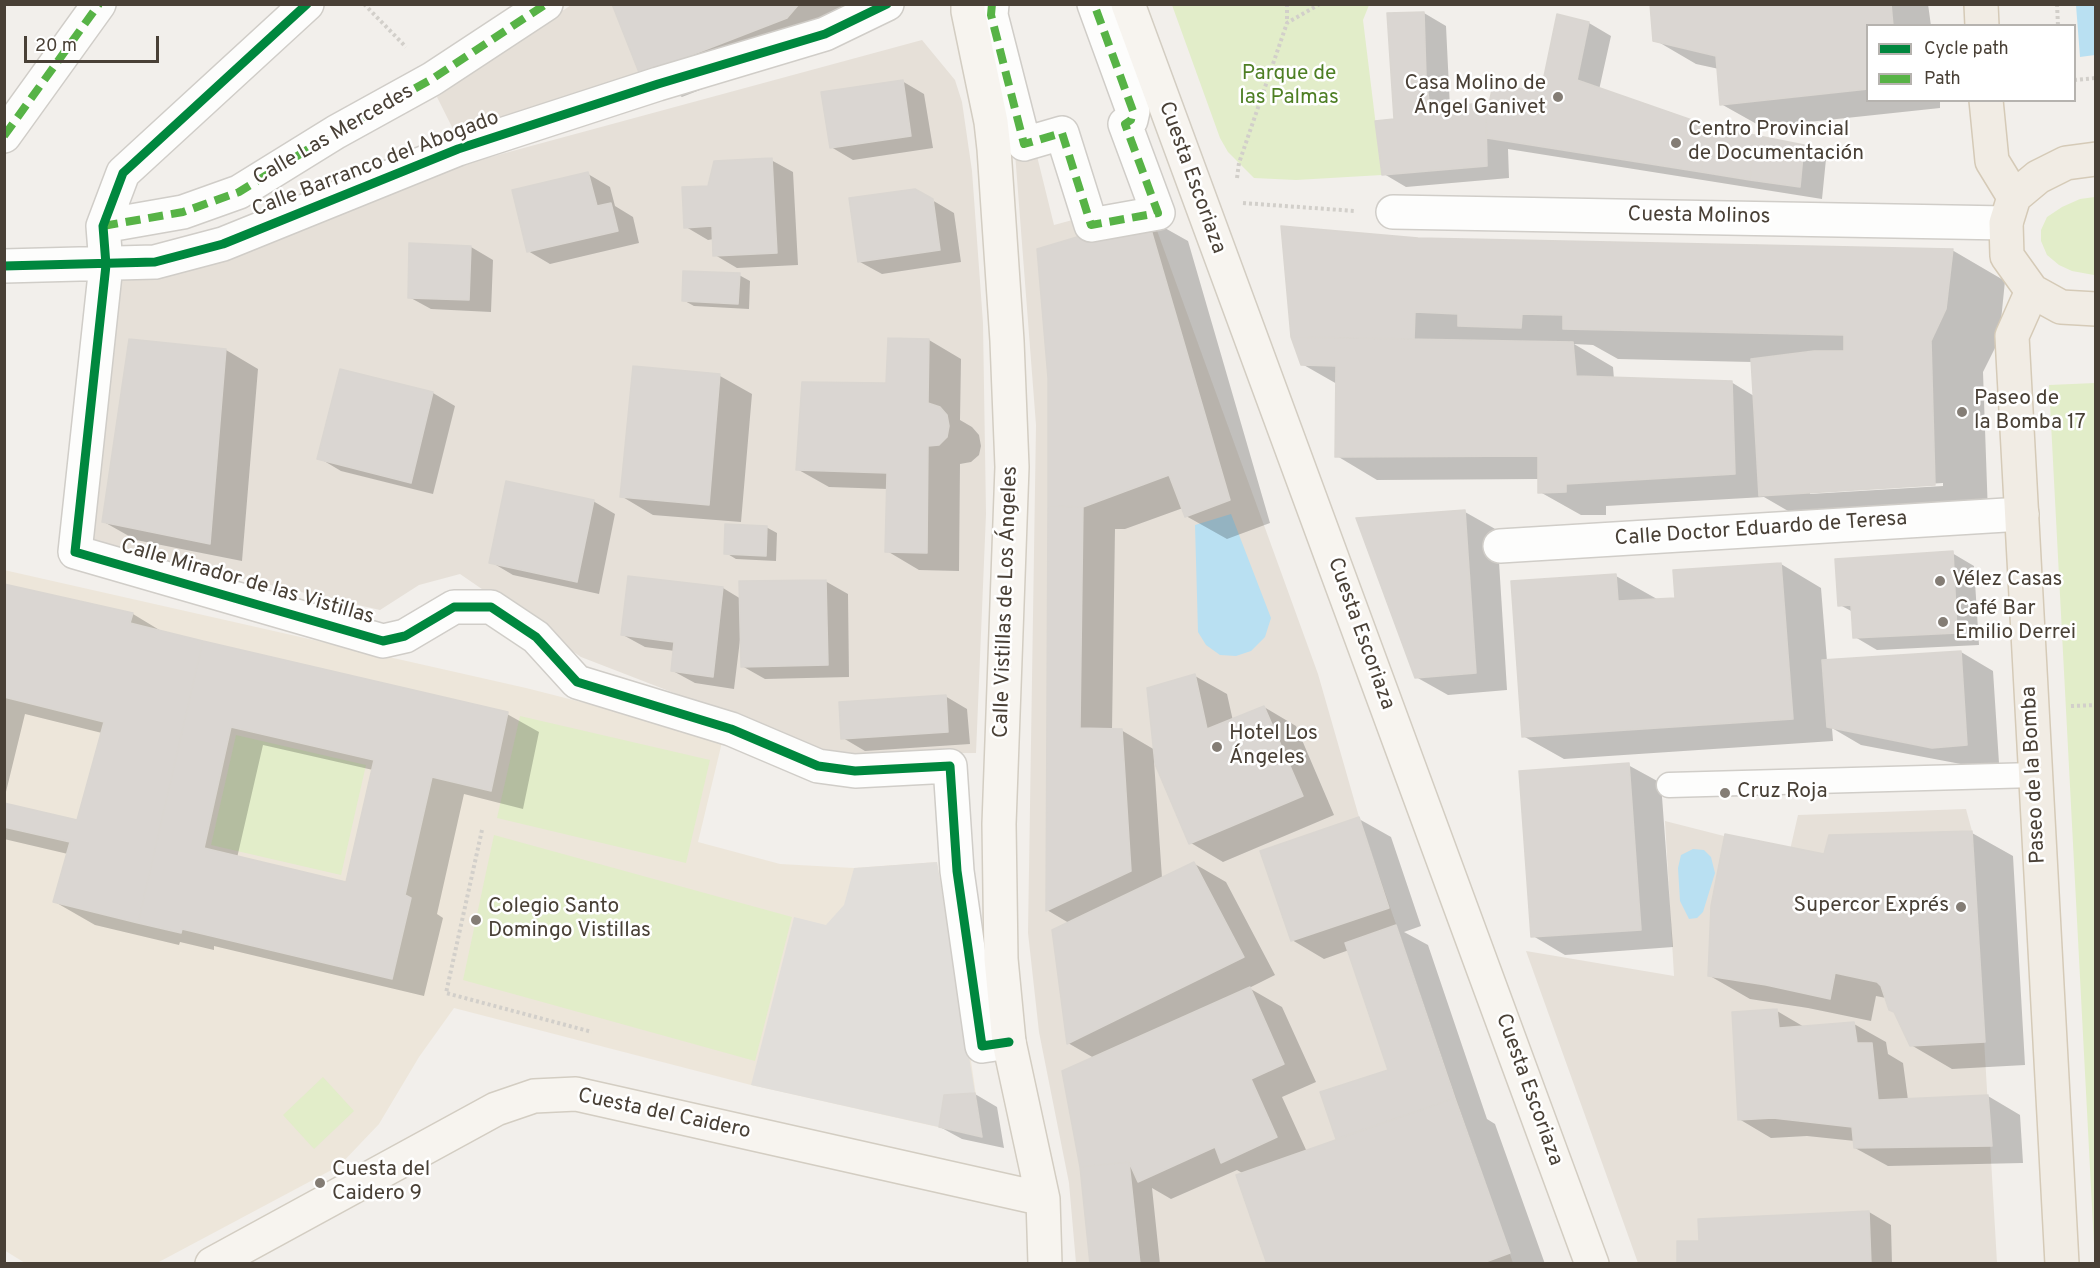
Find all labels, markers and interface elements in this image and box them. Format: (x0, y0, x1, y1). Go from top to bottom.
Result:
scale bar (27, 24, 162, 62)
legend (1866, 24, 2076, 102)
text: 20 m (35, 35, 77, 58)
text: Cycle path (1924, 38, 2009, 61)
park label: Parque de las Palmas (1239, 62, 1339, 112)
text: Path (1924, 68, 1961, 91)
place label: Casa Molino de Ángel Ganivet (1404, 72, 1546, 122)
street label: Calle Las Mercedes (249, 80, 419, 192)
marker: Casa Molino de Ángel Ganivet (1551, 90, 1565, 104)
street label: Cuesta Escoriaza (1152, 99, 1230, 257)
street label: Calle Barranco del Abogado (249, 106, 503, 224)
place label: Centro Provincial de Documentación (1688, 118, 1864, 168)
marker: Centro Provincial de Documentación (1669, 136, 1683, 150)
street label: Cuesta Molinos (1627, 203, 1771, 231)
place label: Paseo de la Bomba 17 (1974, 387, 2086, 437)
marker: Paseo de la Bomba 17 (1955, 405, 1969, 419)
street label: Calle Vistillas de Los Ángeles (990, 466, 1024, 738)
street label: Calle Doctor Eduardo de Teresa (1614, 507, 1908, 553)
street label: Calle Mirador de las Vistillas (117, 535, 377, 631)
street label: Cuesta Escoriaza (1321, 555, 1399, 713)
place label: Vélez Casas (1952, 568, 2062, 594)
marker: Vélez Casas (1933, 574, 1947, 588)
place label: Café Bar Emilio Derrei (1955, 597, 2076, 647)
marker: Café Bar Emilio Derrei (1936, 615, 1950, 629)
street label: Paseo de la Bomba (2018, 686, 2052, 864)
place label: Hotel Los Ángeles (1229, 722, 1318, 772)
marker: Hotel Los Ángeles (1210, 740, 1224, 754)
place label: Cruz Roja (1737, 780, 1827, 806)
marker: Cruz Roja (1718, 786, 1732, 800)
place label: Supercor Exprés (1794, 894, 1949, 920)
place label: Colegio Santo Domingo Vistillas (488, 895, 651, 945)
marker: Supercor Exprés (1954, 900, 1968, 914)
marker: Colegio Santo Domingo Vistillas (469, 913, 483, 927)
street label: Cuesta Escoriaza (1489, 1011, 1567, 1169)
street label: Cuesta del Caidero (575, 1084, 753, 1146)
place label: Cuesta del Caidero 9 (332, 1158, 430, 1208)
marker: Cuesta del Caidero 9 (313, 1176, 327, 1190)

